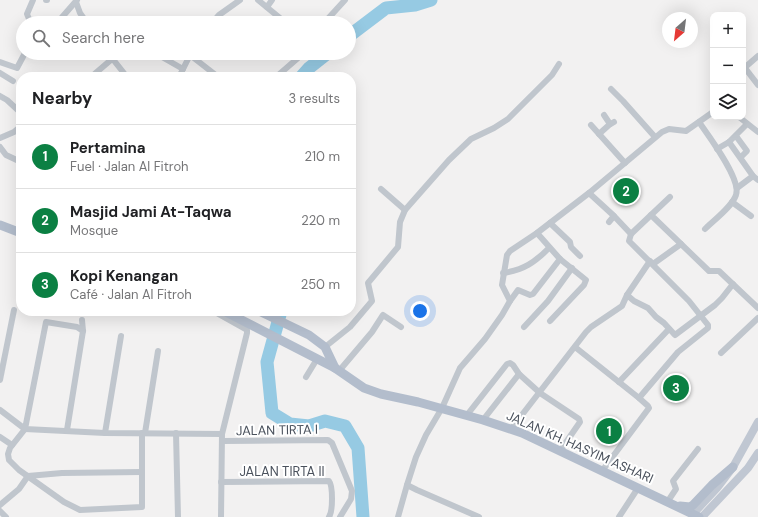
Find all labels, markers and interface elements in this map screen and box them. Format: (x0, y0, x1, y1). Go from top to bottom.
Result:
north arrow (662, 12, 698, 48)
map controls (710, 12, 746, 120)
button: + (710, 12, 746, 48)
search box (16, 16, 356, 60)
icon: search (30, 27, 52, 49)
text: Search here (62, 28, 145, 48)
button: − (710, 48, 746, 84)
button: layers (710, 84, 746, 120)
text: Nearby (32, 87, 92, 109)
text: 3 results (288, 90, 340, 107)
text: Pertamina (70, 138, 146, 158)
text: 1 (43, 148, 47, 165)
text: 210 m (305, 148, 340, 165)
text: Fuel · Jalan Al Fitroh (70, 158, 189, 175)
pin: 2 (613, 176, 639, 206)
text: Masjid Jami At-Taqwa (70, 202, 232, 222)
text: 2 (41, 212, 49, 229)
text: 220 m (301, 212, 340, 229)
text: Mosque (70, 222, 118, 239)
text: Kopi Kenangan (70, 266, 178, 286)
text: 3 (41, 276, 49, 293)
text: 250 m (301, 276, 340, 293)
text: Café · Jalan Al Fitroh (70, 286, 192, 303)
your location (410, 301, 430, 321)
pin: 3 (663, 373, 689, 403)
street label: JALAN KH. HASYIM ASHARI (504, 407, 656, 487)
pin: 1 (596, 416, 622, 446)
street label: JALAN TIRTA I (236, 421, 318, 439)
street label: JALAN TIRTA II (239, 463, 325, 480)

